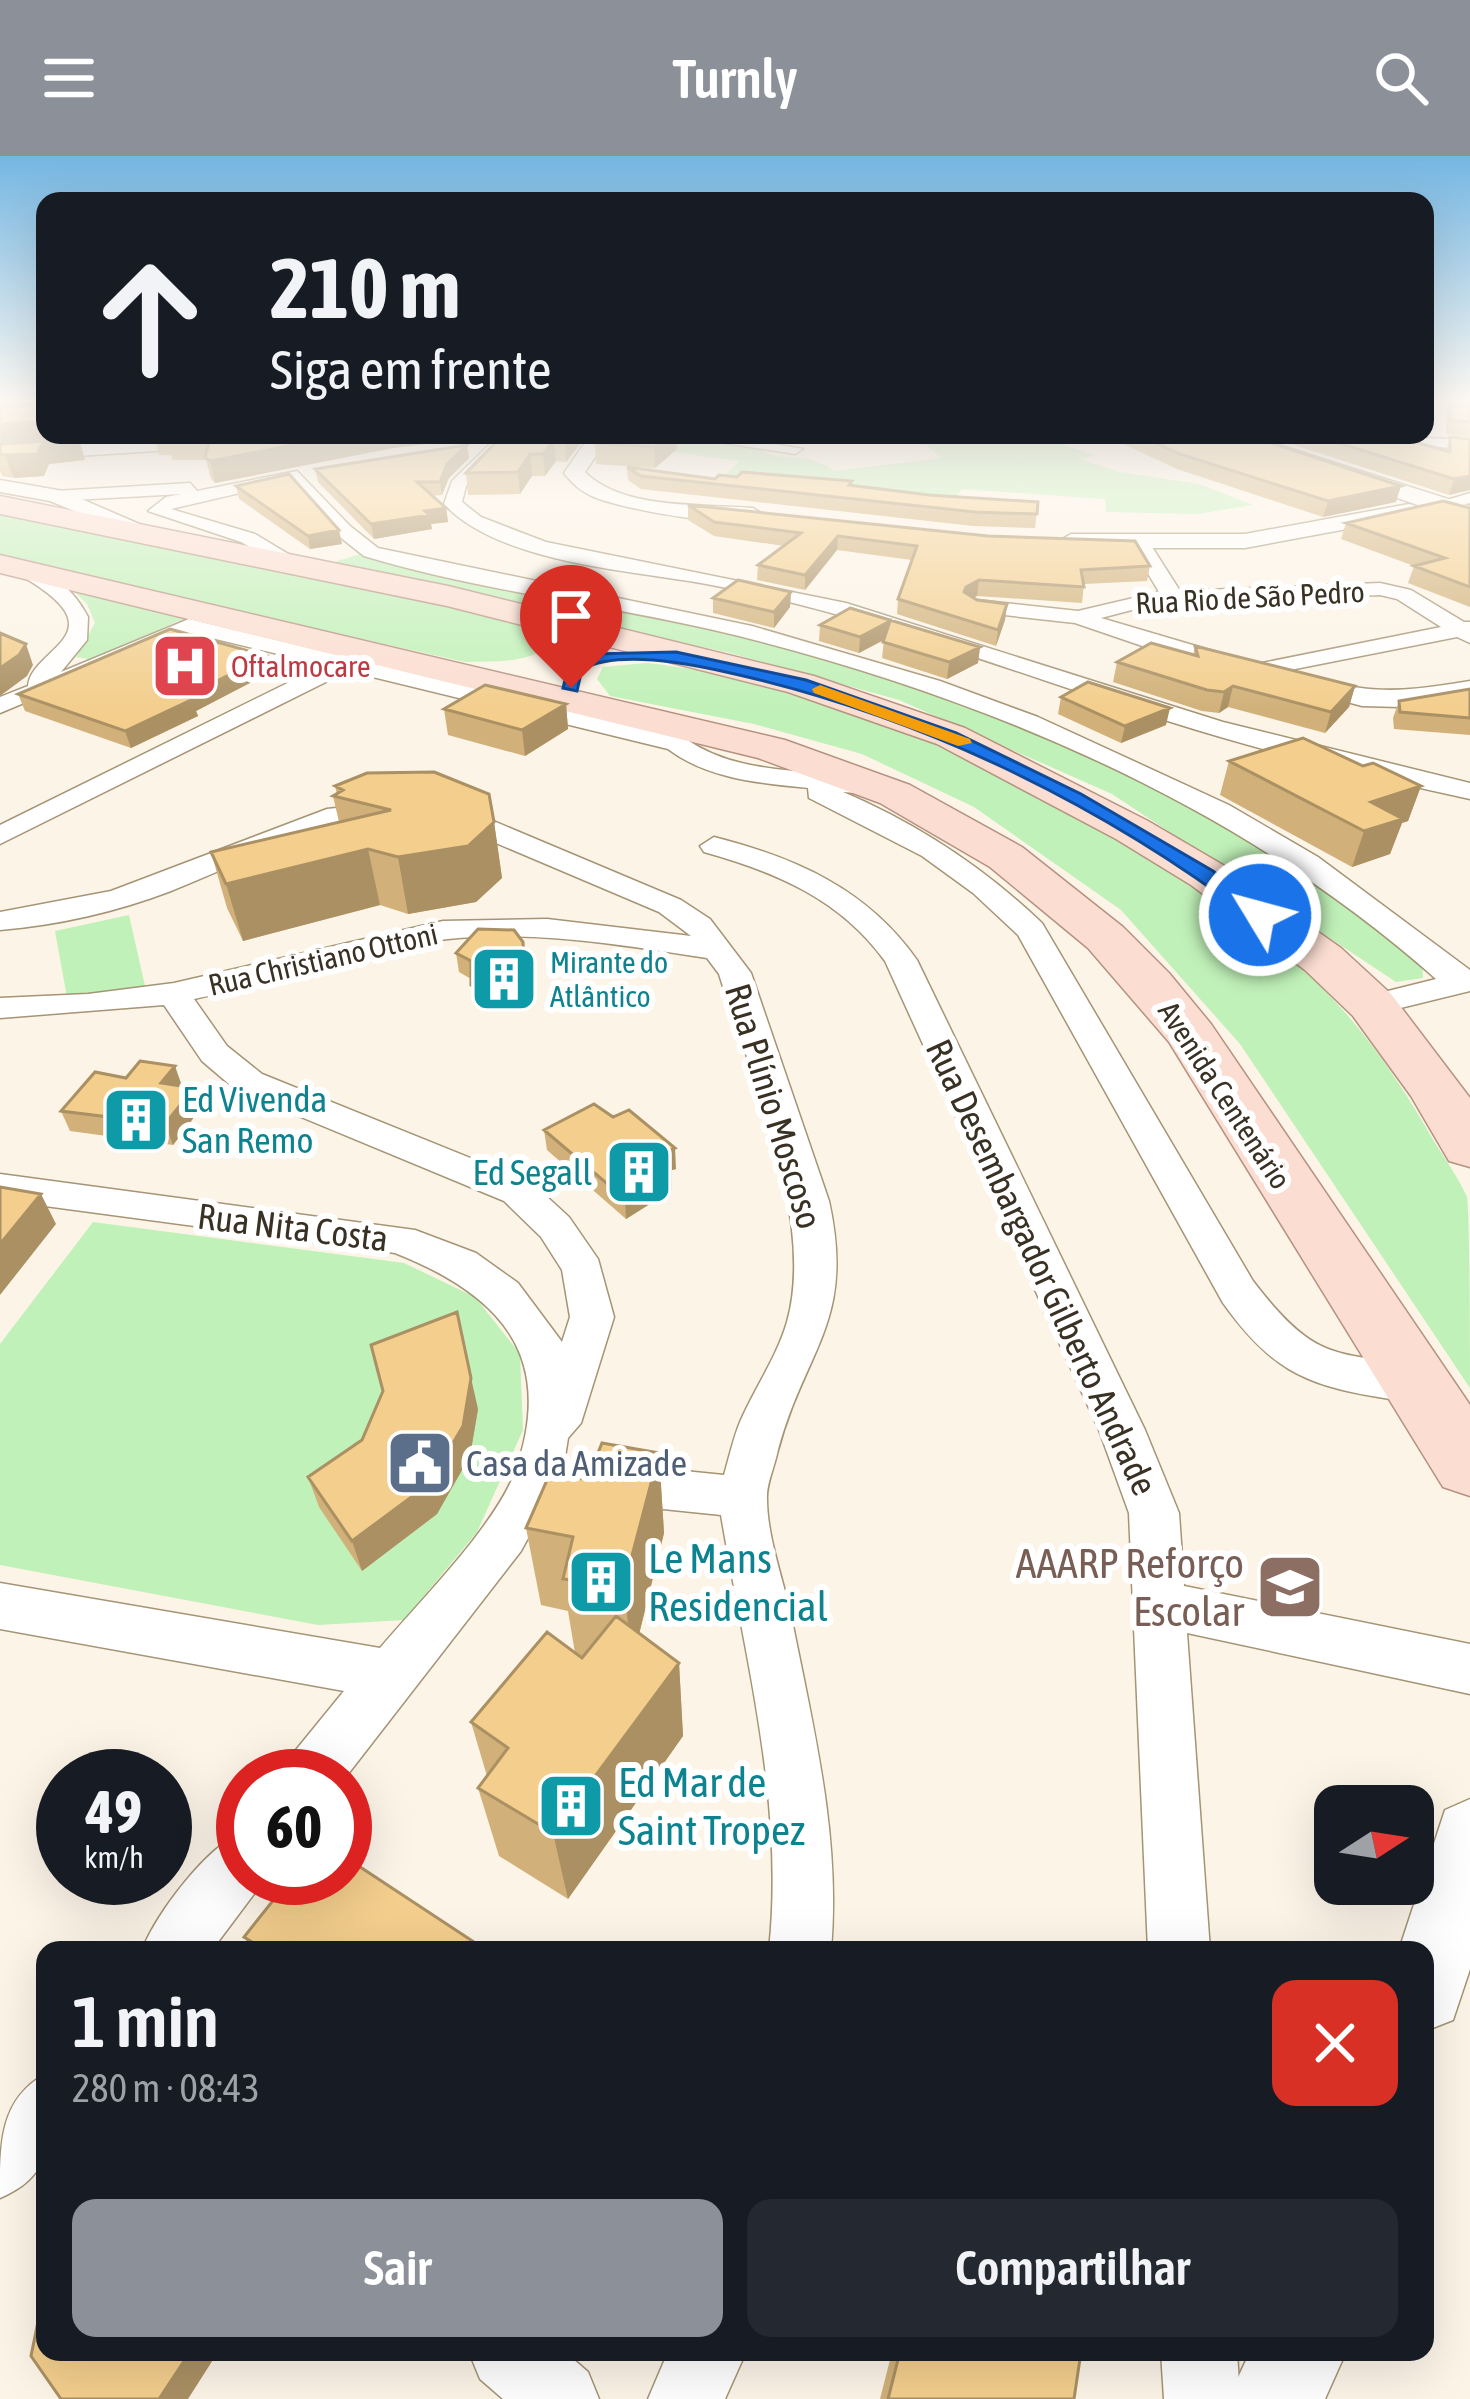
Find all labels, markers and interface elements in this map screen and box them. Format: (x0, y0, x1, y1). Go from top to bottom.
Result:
icon: menu (36, 45, 102, 111)
icon: search (1368, 45, 1434, 111)
text: Turnly (672, 48, 798, 109)
icon: ahead (72, 240, 228, 396)
text: 210 m (270, 240, 460, 336)
text: Siga em frente (270, 339, 552, 400)
pin (520, 565, 622, 688)
street label: Rua Rio de São Pedro (1135, 574, 1365, 620)
icon: arrive (538, 583, 604, 649)
hospital icon: Oftalmocare (150, 631, 220, 701)
place label: Oftalmocare (231, 649, 371, 683)
position arrow (1197, 852, 1323, 978)
street label: Rua Christiano Ottoni (205, 916, 441, 1002)
building icon: Mirante do Atlântico (469, 944, 539, 1014)
place label: Mirante do Atlântico (550, 945, 668, 1013)
street label: Rua Plínio Moscoso (717, 979, 831, 1233)
street label: Avenida Centenário (1152, 995, 1298, 1195)
street label: Rua Desembargador Gilberto Andrade (918, 1033, 1166, 1501)
place label: Ed Vivenda San Remo (182, 1078, 327, 1161)
building icon: Ed Vivenda San Remo (101, 1085, 171, 1155)
building icon: Ed Segall (604, 1137, 674, 1207)
place label: Ed Segall (473, 1151, 592, 1193)
street label: Rua Nita Costa (195, 1194, 391, 1260)
public building icon: Casa da Amizade (385, 1428, 455, 1498)
place label: Casa da Amizade (466, 1442, 687, 1484)
place label: Le Mans Residencial (648, 1534, 828, 1630)
place label: AAARP Reforço Escolar (1016, 1539, 1245, 1635)
building icon: Le Mans Residencial (566, 1547, 636, 1617)
school or university icon: AAARP Reforço Escolar (1255, 1552, 1325, 1622)
speed limit sign: 60 (216, 1749, 372, 1905)
place label: Ed Mar de Saint Tropez (618, 1758, 805, 1854)
building icon: Ed Mar de Saint Tropez (536, 1771, 606, 1841)
text: 49 (86, 1777, 142, 1846)
north arrow (1314, 1785, 1434, 1905)
map controls (1314, 1785, 1434, 1905)
text: km/h (84, 1840, 144, 1874)
text: 1 min (72, 1980, 219, 2062)
button: close (1272, 1980, 1398, 2106)
text: 280 m · 08:43 (72, 2066, 260, 2110)
button: Sair (72, 2199, 723, 2337)
button: Compartilhar (747, 2199, 1398, 2337)

